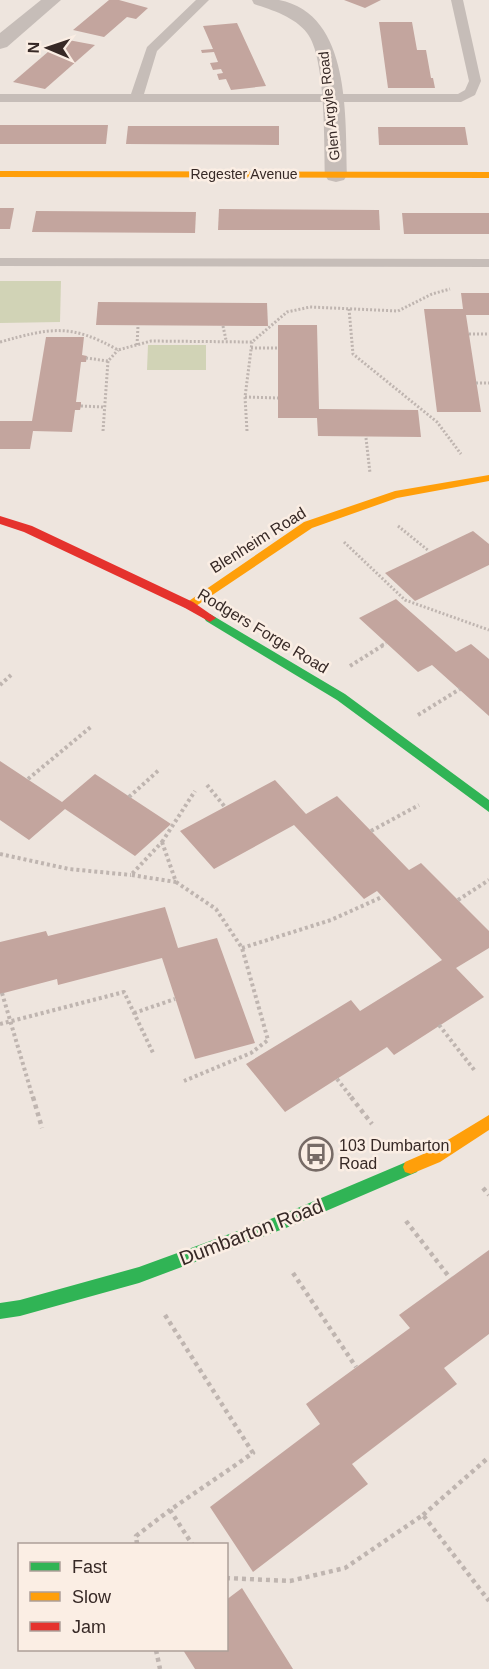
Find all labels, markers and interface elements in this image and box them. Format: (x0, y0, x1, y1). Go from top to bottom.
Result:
north arrow (18, 18, 78, 78)
text: N (25, 41, 42, 54)
street label: Glen Argyle Road (315, 51, 343, 161)
street label: Regester Avenue (190, 166, 298, 182)
street label: Blenheim Road (207, 504, 309, 576)
street label: Rodgers Forge Road (195, 585, 331, 677)
bus stop icon: 103 Dumbarton Road (298, 1136, 334, 1172)
place label: 103 Dumbarton Road (339, 1137, 449, 1172)
street label: Dumbarton Road (176, 1194, 326, 1270)
legend (18, 1543, 228, 1651)
text: Fast (72, 1557, 107, 1577)
text: Slow (72, 1587, 112, 1607)
text: Jam (72, 1617, 106, 1637)

